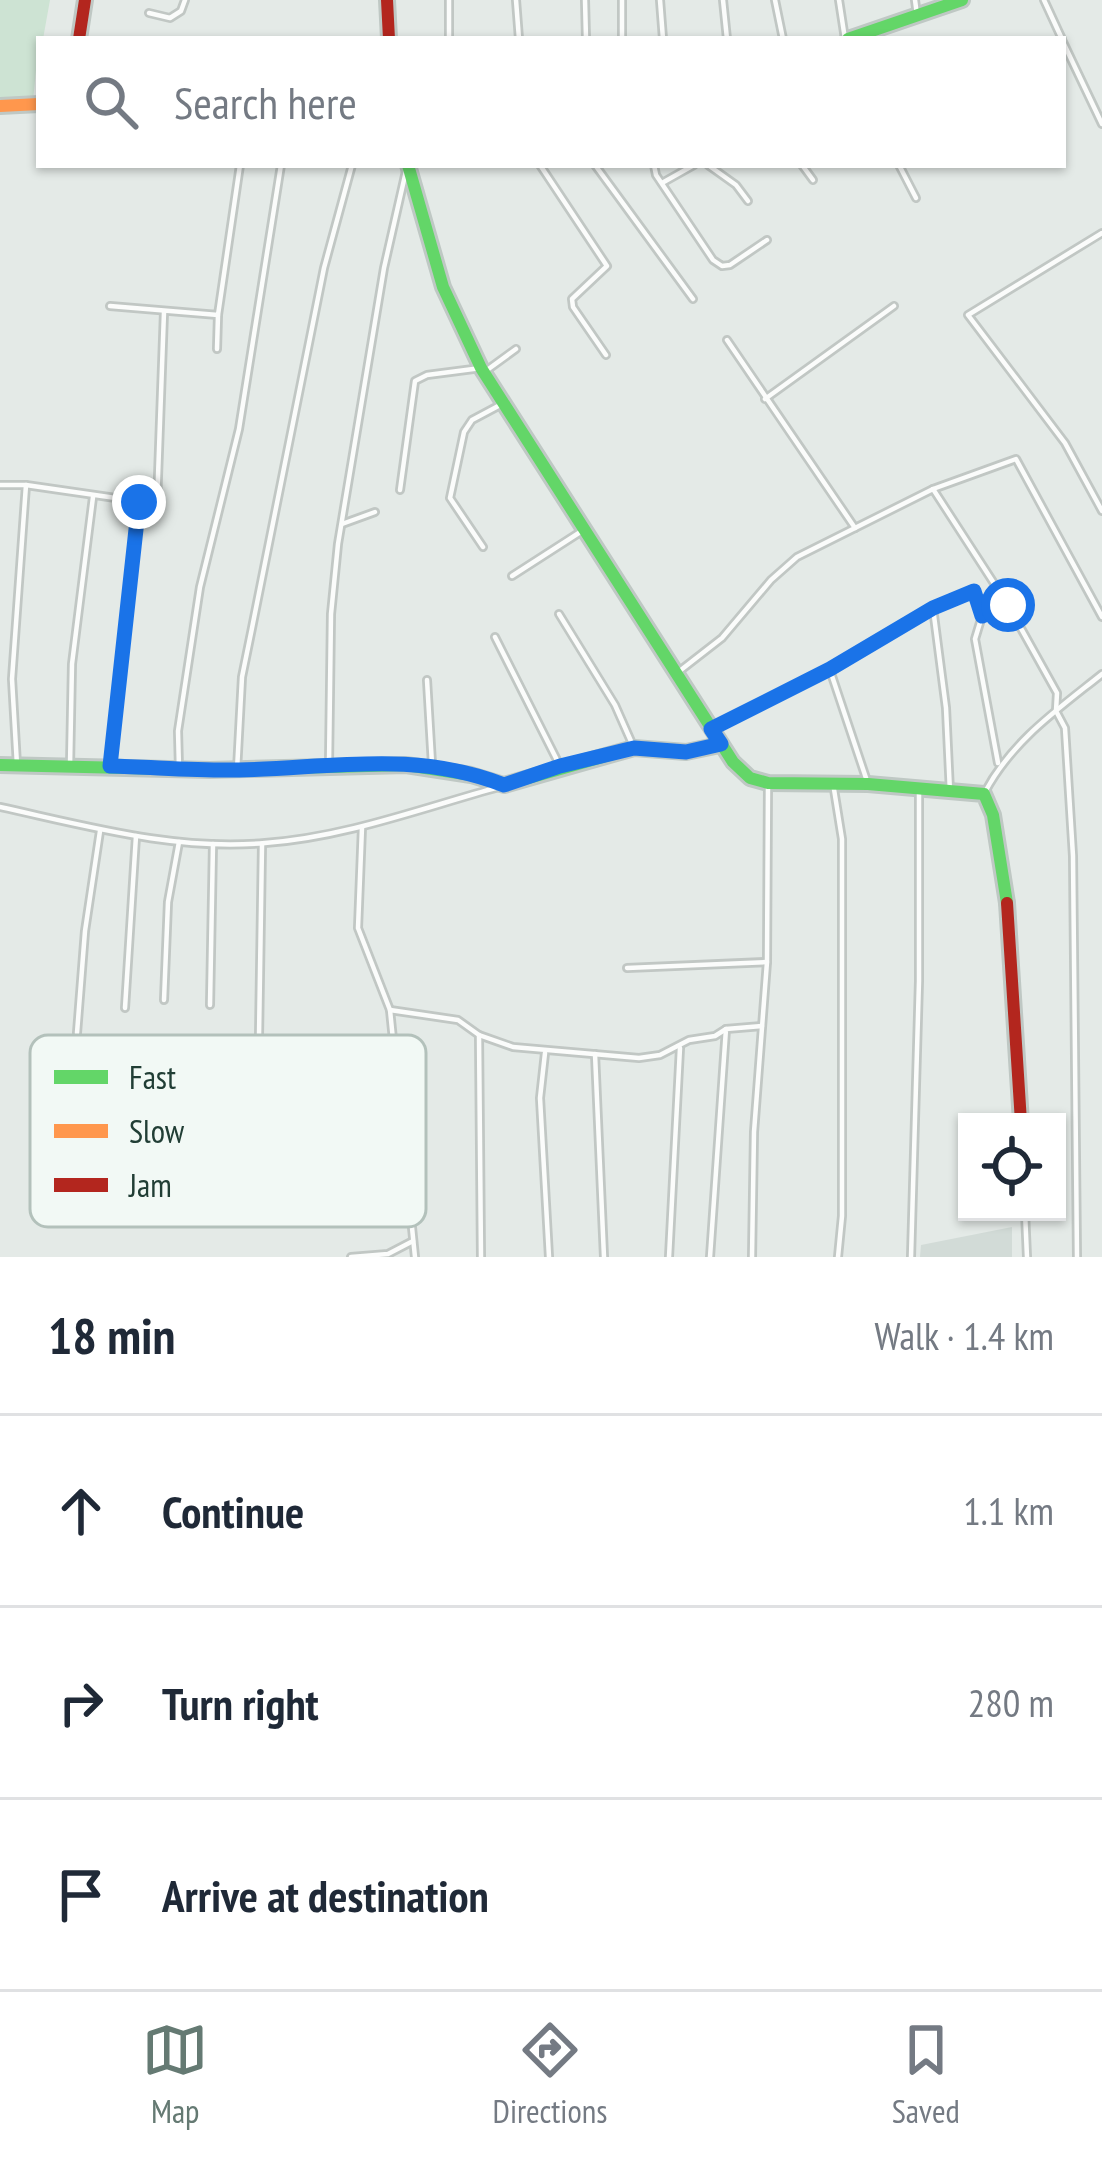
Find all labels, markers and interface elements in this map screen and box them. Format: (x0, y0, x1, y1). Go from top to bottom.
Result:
search box (36, 36, 1066, 168)
icon: search (78, 69, 144, 135)
text: Search here (174, 73, 357, 131)
route end (112, 475, 166, 529)
route start (981, 578, 1035, 632)
legend (30, 1035, 426, 1227)
text: Fast (129, 1055, 176, 1098)
text: Slow (129, 1109, 185, 1152)
map controls (958, 1113, 1066, 1221)
button: locate (958, 1113, 1066, 1221)
text: Jam (128, 1163, 172, 1206)
text: 18 min (48, 1302, 175, 1368)
text: Walk · 1.4 km (875, 1310, 1054, 1361)
icon: ahead (48, 1478, 114, 1544)
text: Continue (162, 1482, 304, 1540)
text: 1.1 km (963, 1485, 1054, 1536)
icon: right (48, 1670, 114, 1736)
text: Turn right (162, 1674, 319, 1732)
text: 280 m (968, 1677, 1054, 1728)
icon: arrive (48, 1862, 114, 1928)
text: Arrive at destination (162, 1866, 489, 1924)
tab: Map (142, 2017, 208, 2132)
tab: Directions (493, 2017, 607, 2132)
tab: Saved (892, 2017, 960, 2132)

